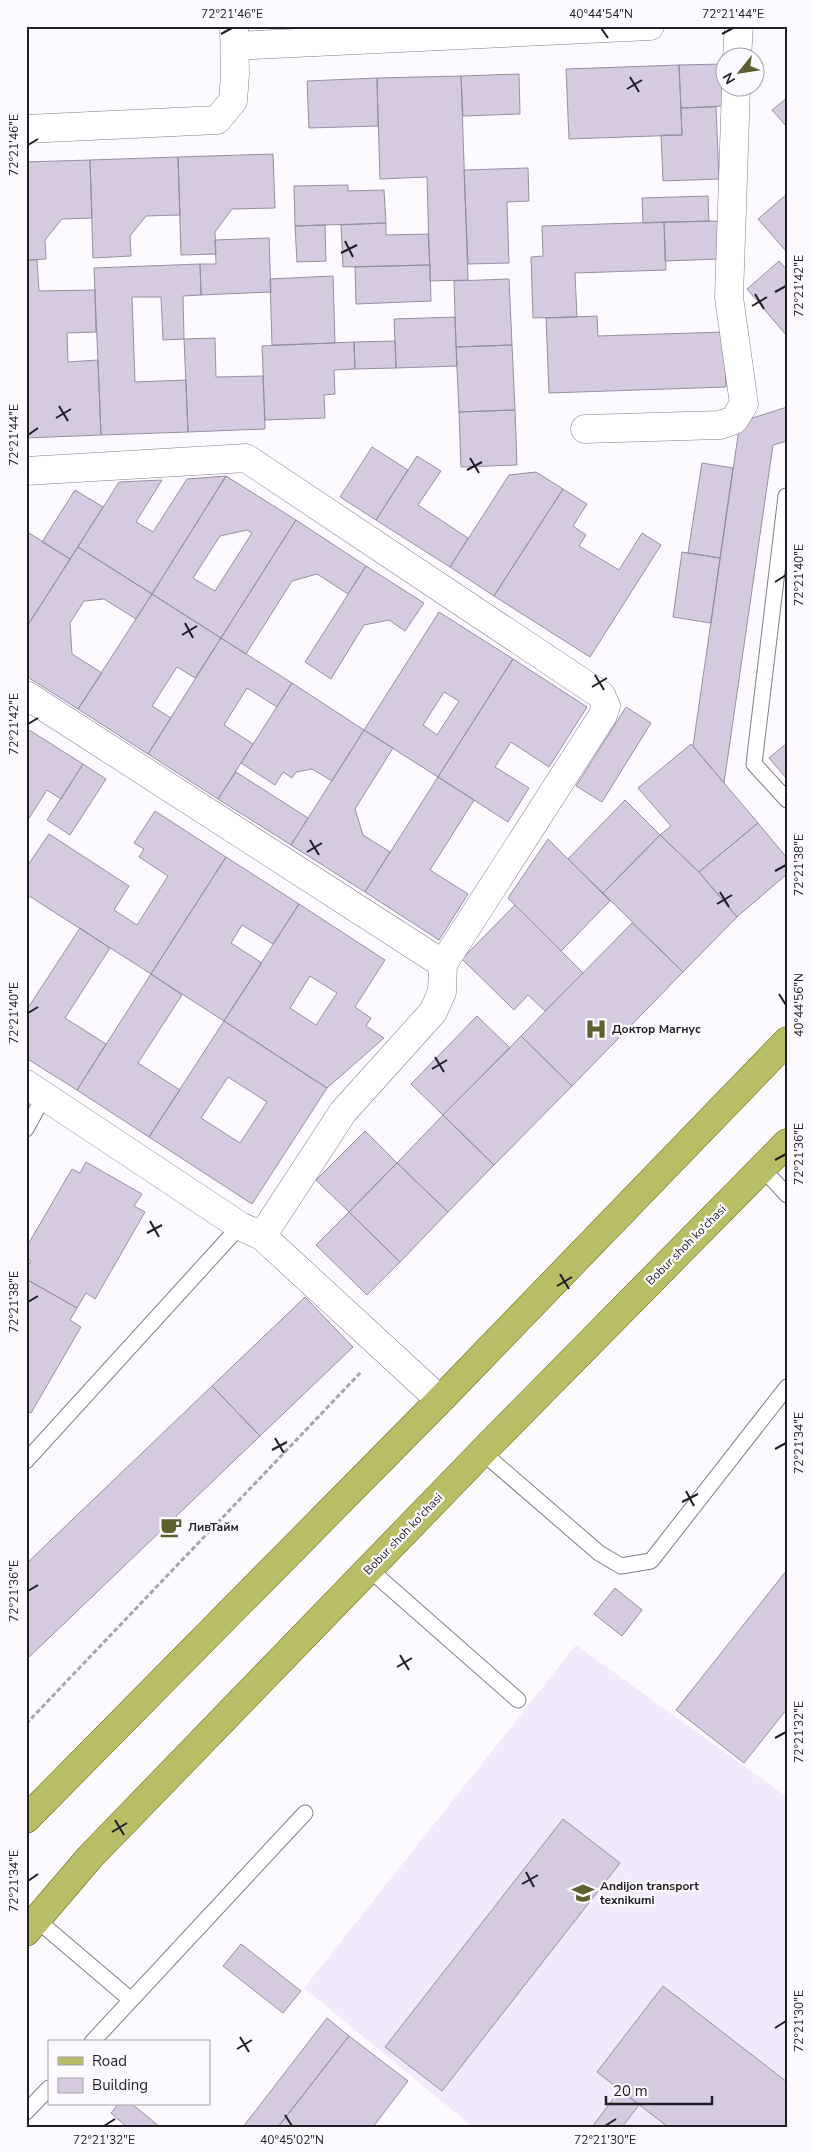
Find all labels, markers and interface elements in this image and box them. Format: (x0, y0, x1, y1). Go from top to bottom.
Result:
text: 72°21'46"E (201, 6, 263, 22)
text: 40°44'54"N (569, 6, 633, 22)
text: 72°21'44"E (702, 6, 764, 22)
north arrow (716, 48, 766, 98)
text: N (718, 69, 740, 88)
text: 72°21'46"E (6, 114, 22, 176)
text: 72°21'42"E (791, 255, 807, 317)
text: 72°21'44"E (6, 404, 22, 466)
text: 72°21'40"E (791, 544, 807, 606)
text: 72°21'42"E (6, 693, 22, 755)
text: 72°21'38"E (791, 834, 807, 896)
text: 40°44'56"N (791, 973, 807, 1037)
text: 72°21'40"E (6, 982, 22, 1044)
hospital icon: Доктор Магнус (583, 1016, 609, 1042)
place label: Доктор Магнус (612, 1021, 701, 1037)
text: 72°21'36"E (791, 1123, 807, 1185)
street label: Bobur shoh ko'chasi (642, 1201, 730, 1289)
text: 72°21'38"E (6, 1271, 22, 1333)
text: 72°21'34"E (791, 1412, 807, 1474)
street label: Bobur shoh ko'chasi (360, 1490, 446, 1578)
cafe icon: ЛивТайм (158, 1514, 184, 1540)
place label: ЛивТайм (188, 1519, 239, 1535)
text: 72°21'36"E (6, 1560, 22, 1622)
text: 72°21'32"E (791, 1701, 807, 1763)
text: 72°21'34"E (6, 1850, 22, 1912)
place label: Andijon transport texnikumi (600, 1878, 699, 1908)
school or university icon: Andijon transport texnikumi (570, 1880, 596, 1906)
text: 72°21'30"E (791, 1990, 807, 2052)
legend (48, 2040, 210, 2106)
text: Road (92, 2051, 127, 2071)
scale bar (606, 2073, 712, 2105)
text: Building (92, 2075, 148, 2095)
text: 20 m (613, 2081, 648, 2101)
text: 72°21'32"E (73, 2132, 135, 2148)
text: 40°45'02"N (260, 2132, 324, 2148)
text: 72°21'30"E (574, 2132, 636, 2148)

